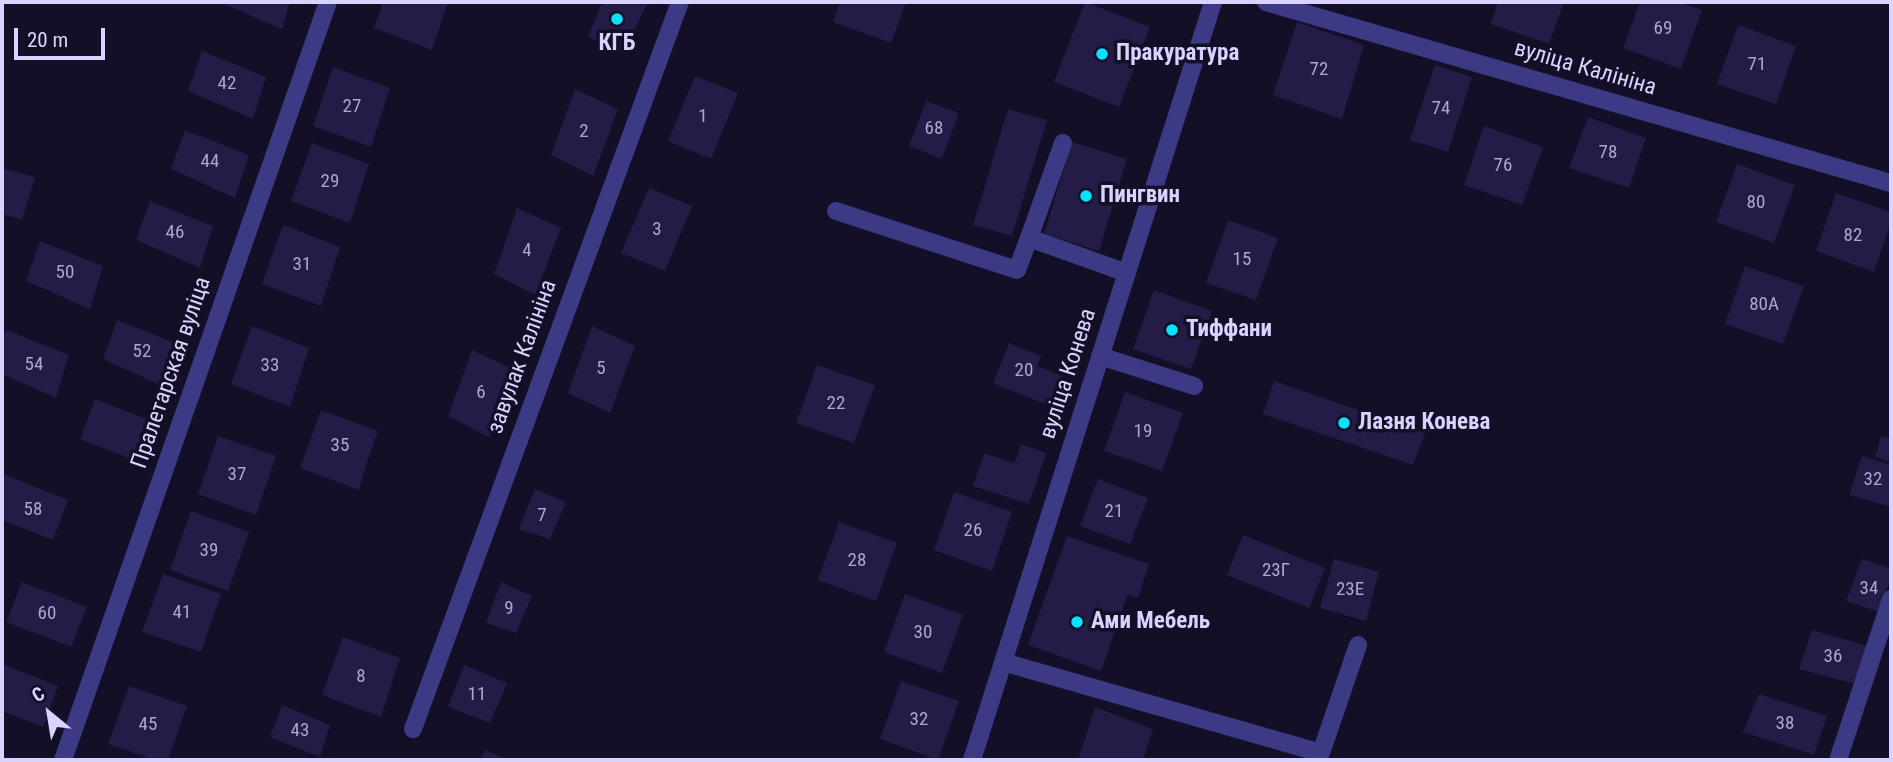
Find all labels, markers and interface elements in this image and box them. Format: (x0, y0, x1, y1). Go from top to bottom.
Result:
marker: КГБ (609, 11, 625, 27)
scale bar (18, 14, 108, 58)
house number: 69 (1654, 18, 1672, 40)
text: 20 m (27, 28, 68, 52)
place label: КГБ (599, 30, 635, 58)
street label: вуліца Калініна (1511, 36, 1659, 102)
place label: Пракуратура (1116, 40, 1239, 68)
marker: Пракуратура (1094, 46, 1110, 62)
house number: 71 (1748, 54, 1766, 76)
house number: 72 (1310, 59, 1328, 81)
house number: 42 (218, 73, 236, 95)
house number: 27 (343, 96, 361, 118)
house number: 74 (1432, 98, 1450, 120)
house number: 1 (698, 106, 708, 128)
house number: 68 (925, 118, 943, 140)
house number: 2 (579, 121, 589, 143)
house number: 78 (1599, 142, 1617, 164)
house number: 44 (201, 151, 219, 173)
house number: 76 (1494, 155, 1512, 177)
house number: 29 (321, 171, 339, 193)
place label: Пингвин (1100, 182, 1180, 210)
marker: Пингвин (1078, 188, 1094, 204)
house number: 80 (1747, 192, 1765, 214)
house number: 3 (652, 219, 662, 241)
house number: 46 (166, 222, 184, 244)
house number: 82 (1844, 225, 1862, 247)
house number: 4 (522, 240, 532, 262)
house number: 15 (1233, 249, 1251, 271)
house number: 31 (293, 254, 311, 276)
house number: 50 (56, 262, 74, 284)
street label: Пралетарская вуліца (126, 274, 218, 472)
street label: завулак Калініна (482, 276, 564, 438)
house number: 80А (1749, 294, 1779, 316)
street label: вуліца Конева (1035, 305, 1103, 443)
place label: Тиффани (1186, 316, 1272, 344)
marker: Тиффани (1164, 322, 1180, 338)
house number: 52 (133, 341, 151, 363)
house number: 54 (25, 354, 43, 376)
house number: 33 (261, 355, 279, 377)
house number: 5 (596, 358, 606, 380)
house number: 20 (1015, 360, 1033, 382)
house number: 6 (476, 382, 486, 404)
house number: 22 (827, 393, 845, 415)
place label: Лазня Конева (1358, 409, 1490, 437)
marker: Лазня Конева (1336, 415, 1352, 431)
house number: 19 (1134, 421, 1152, 443)
house number: 35 (331, 435, 349, 457)
house number: 37 (228, 464, 246, 486)
house number: 32 (1864, 469, 1882, 491)
house number: 58 (24, 499, 42, 521)
house number: 21 (1105, 501, 1123, 523)
house number: 7 (537, 505, 547, 527)
house number: 26 (964, 520, 982, 542)
house number: 39 (200, 540, 218, 562)
house number: 28 (848, 550, 866, 572)
house number: 23Г (1262, 560, 1290, 582)
house number: 34 (1860, 578, 1878, 600)
house number: 23Е (1336, 579, 1364, 601)
house number: 9 (504, 598, 514, 620)
house number: 41 (173, 602, 191, 624)
house number: 60 (38, 603, 56, 625)
place label: Ами Мебель (1091, 608, 1210, 636)
marker: Ами Мебель (1069, 614, 1085, 630)
house number: 30 (914, 622, 932, 644)
house number: 36 (1824, 646, 1842, 668)
house number: 8 (356, 666, 366, 688)
north arrow (14, 678, 84, 748)
text: С (28, 682, 49, 707)
house number: 11 (468, 684, 486, 706)
house number: 32 (910, 709, 928, 731)
house number: 38 (1776, 713, 1794, 735)
house number: 45 (139, 714, 157, 736)
house number: 43 (291, 720, 309, 742)

